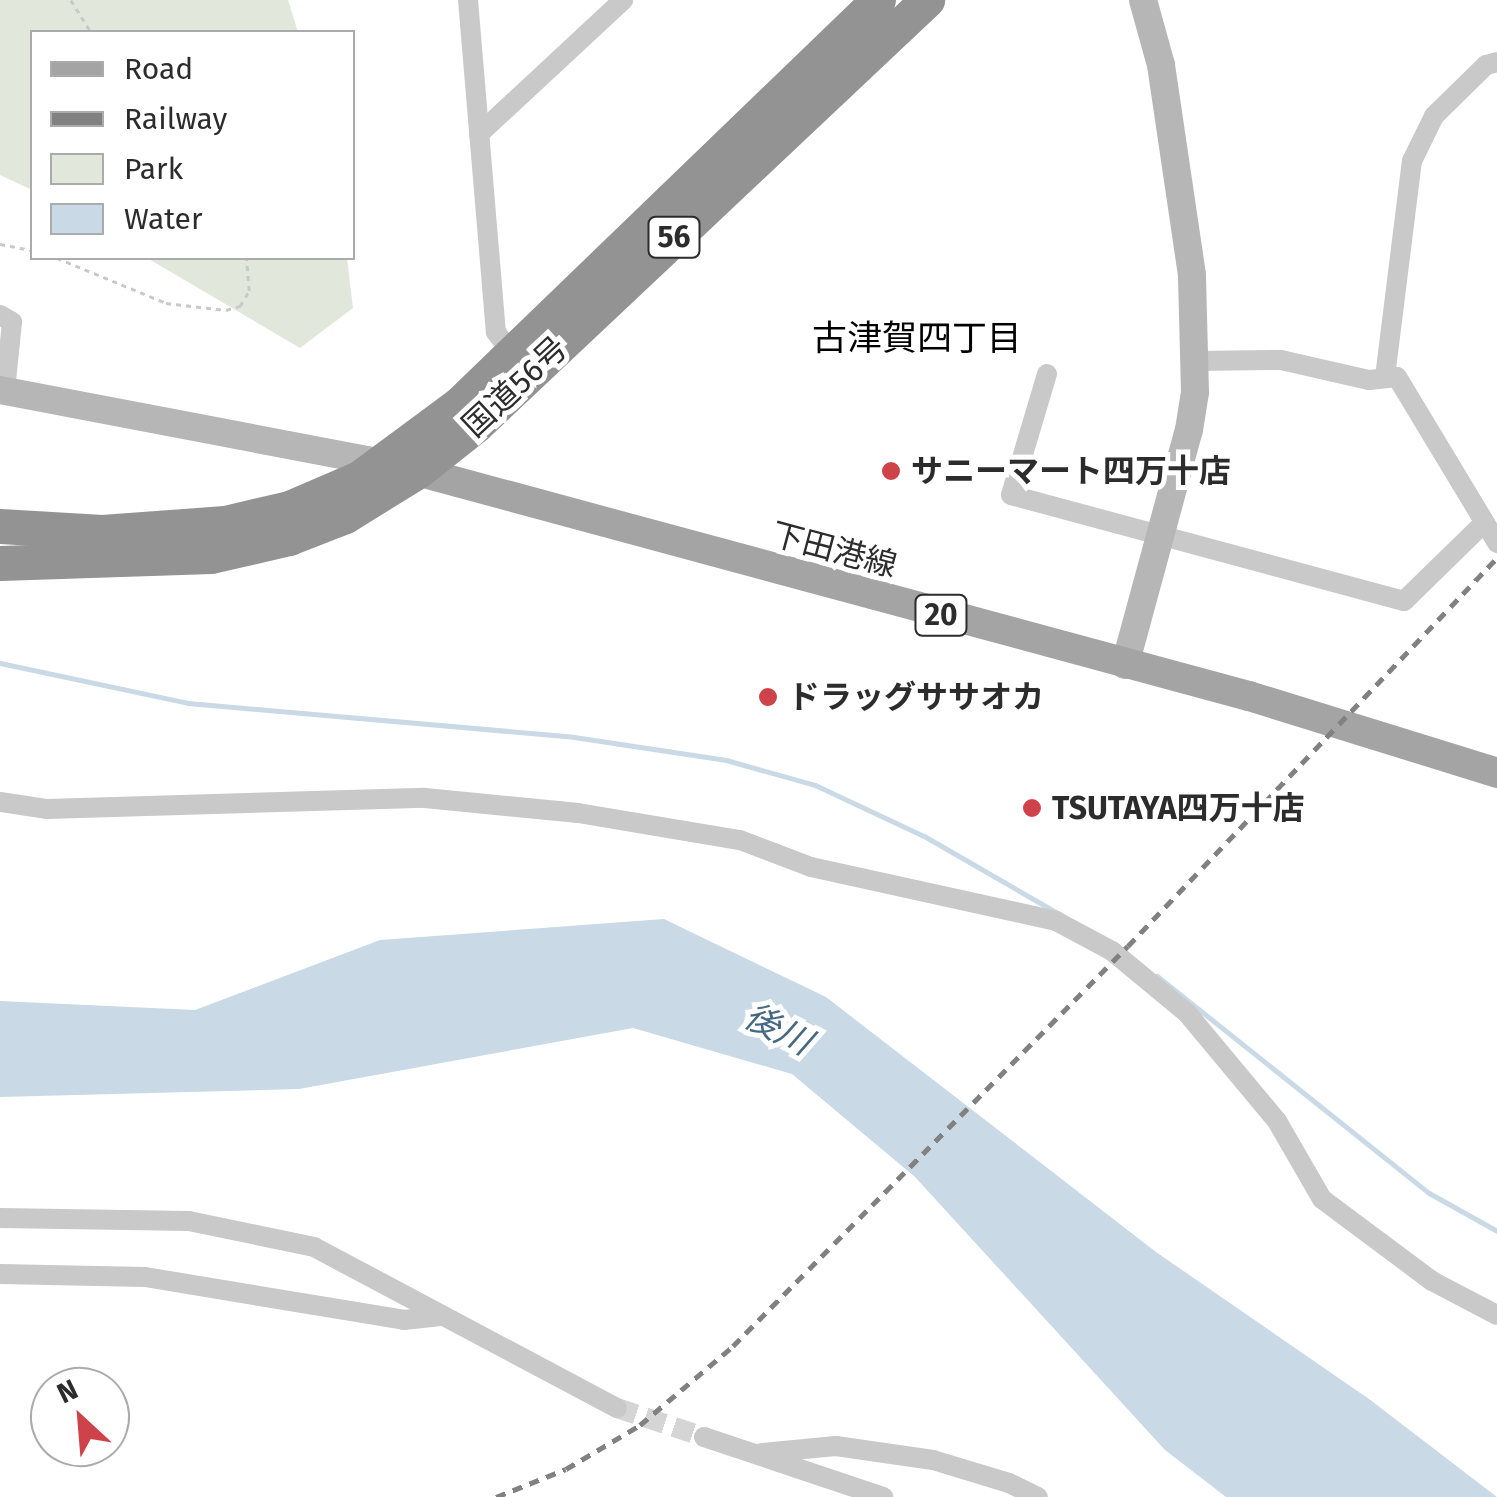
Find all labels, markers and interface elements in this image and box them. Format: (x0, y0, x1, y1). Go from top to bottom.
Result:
legend (30, 30, 355, 260)
text: Road (124, 51, 193, 87)
text: Railway (124, 101, 227, 137)
text: Park (124, 151, 183, 187)
text: Water (124, 201, 203, 237)
road number: 56 (646, 212, 702, 262)
district label: 古津賀四丁目 (812, 317, 1022, 359)
street label: 国道56号 (455, 329, 575, 445)
place label: サニーマート四万十店 (911, 452, 1231, 490)
marker: サニーマート四万十店 (880, 460, 902, 482)
street label: 下田港線 (767, 515, 901, 585)
road number: 20 (914, 590, 968, 640)
place label: ドラッグササオカ (788, 678, 1044, 716)
marker: ドラッグササオカ (757, 686, 779, 708)
place label: TSUTAYA四万十店 (1052, 789, 1305, 827)
marker: TSUTAYA四万十店 (1021, 797, 1043, 819)
water label: 後川 (737, 994, 819, 1064)
north arrow (30, 1367, 130, 1467)
text: N (52, 1372, 83, 1410)

